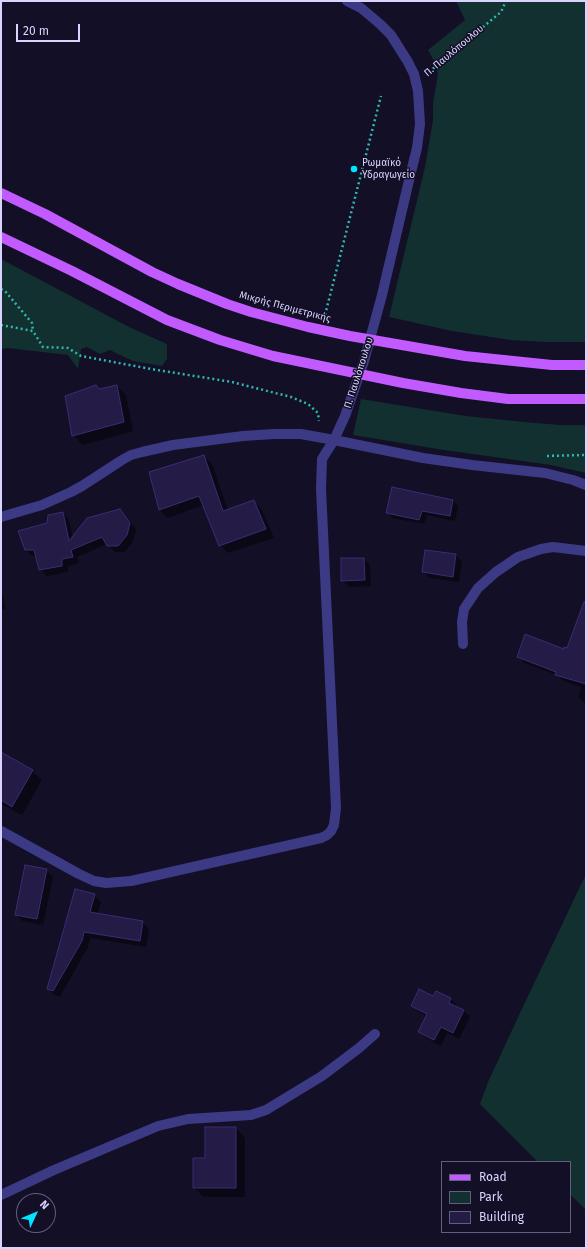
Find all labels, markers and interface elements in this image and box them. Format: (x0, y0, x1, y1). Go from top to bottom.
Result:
scale bar (18, 16, 82, 42)
street label: Π. Παυλόπουλου (422, 23, 486, 79)
text: 20 m (23, 24, 49, 38)
place label: Ρωμαϊκό Υδραγωγείο (362, 157, 415, 180)
marker: Ρωμαϊκό Υδραγωγείο (349, 164, 359, 174)
street label: Μικρής Περιμετρικής (238, 289, 332, 325)
street label: Π. Παυλόπουλου (342, 336, 376, 410)
legend (441, 1161, 571, 1233)
text: Road (479, 1170, 507, 1184)
text: Park (479, 1190, 503, 1204)
north arrow (16, 1193, 56, 1233)
text: N (37, 1198, 51, 1212)
text: Building (479, 1210, 524, 1224)

